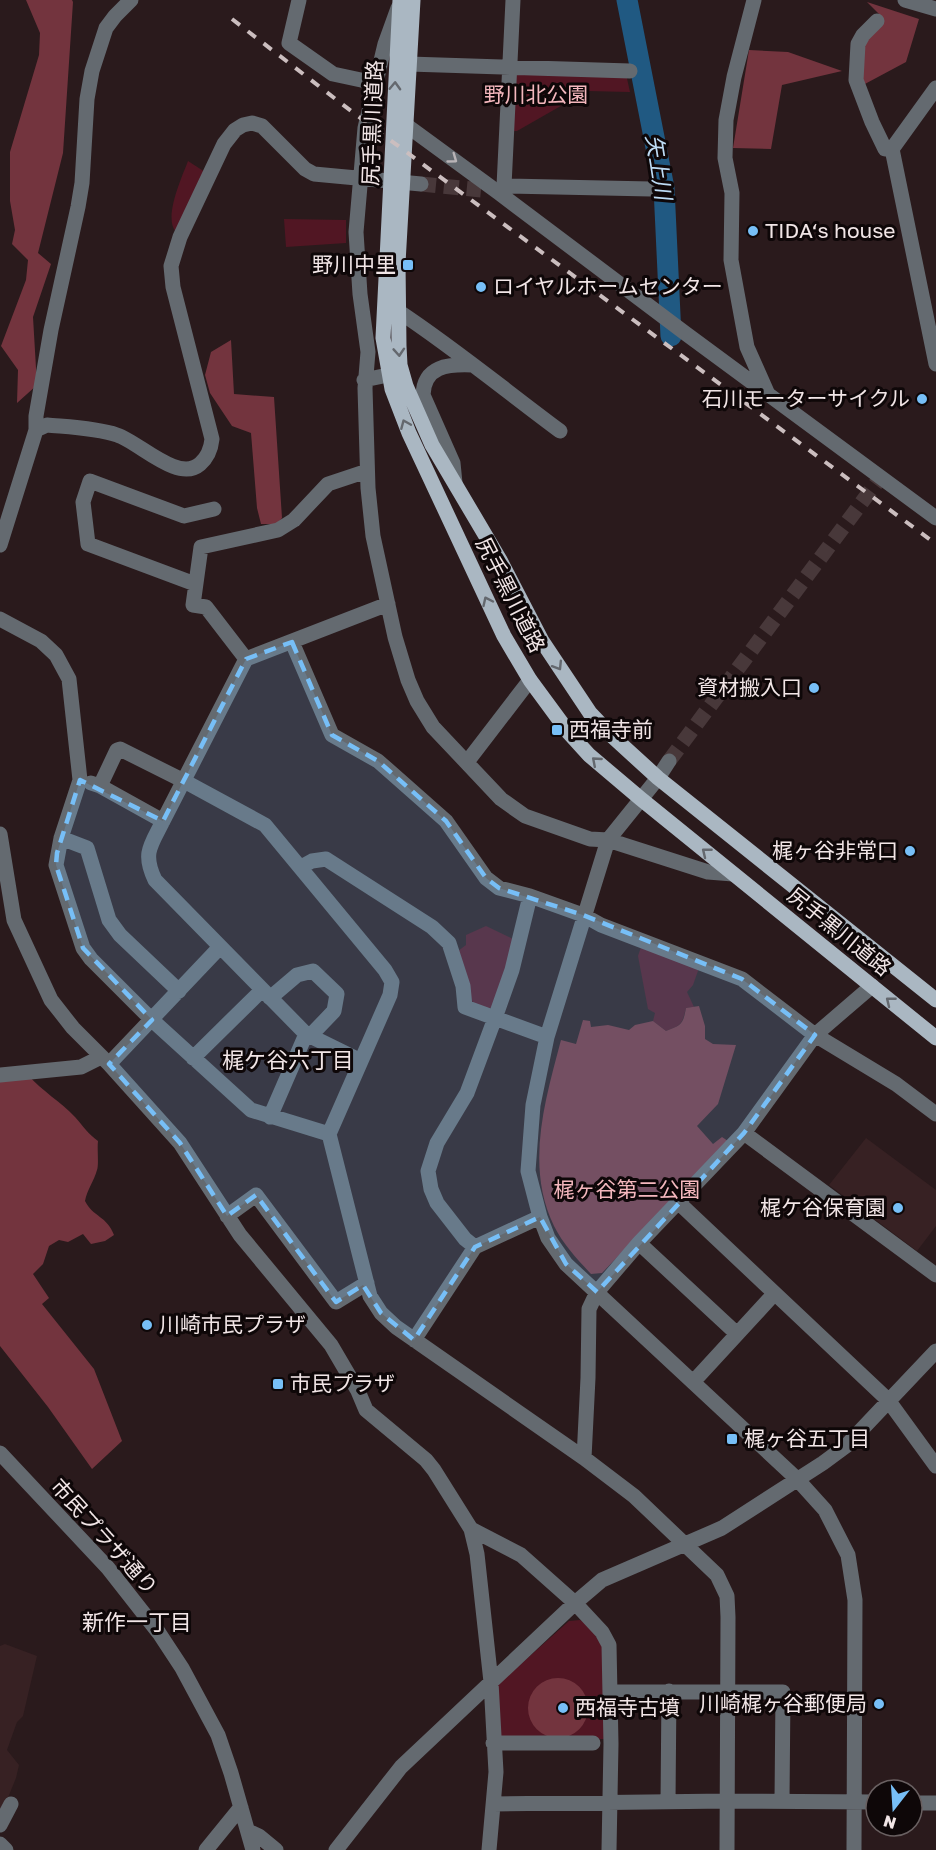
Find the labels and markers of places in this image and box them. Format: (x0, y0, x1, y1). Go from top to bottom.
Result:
place label: TIDA‘s house (765, 217, 896, 243)
marker: TIDA‘s house (746, 224, 760, 238)
place label: 野川中里 (312, 251, 396, 277)
marker: 野川中里 (401, 258, 415, 272)
place label: ロイヤルホームセンター (493, 273, 723, 299)
marker: ロイヤルホームセンター (474, 280, 488, 294)
place label: 石川モーターサイクル (701, 385, 910, 411)
marker: 石川モーターサイクル (915, 392, 929, 406)
place label: 資材搬入口 (697, 674, 802, 700)
marker: 資材搬入口 (807, 681, 821, 695)
place label: 西福寺前 (569, 716, 653, 742)
marker: 西福寺前 (550, 723, 564, 737)
place label: 梶ヶ谷非常口 (772, 837, 898, 863)
marker: 梶ヶ谷非常口 (903, 844, 917, 858)
place label: 梶ケ谷保育園 (760, 1194, 886, 1220)
marker: 梶ケ谷保育園 (891, 1201, 905, 1215)
place label: 川崎市民プラザ (159, 1311, 306, 1337)
marker: 川崎市民プラザ (140, 1318, 154, 1332)
place label: 市民プラザ (290, 1370, 395, 1396)
marker: 市民プラザ (271, 1377, 285, 1391)
place label: 梶ヶ谷五丁目 (744, 1425, 870, 1451)
marker: 梶ヶ谷五丁目 (725, 1432, 739, 1446)
place label: 川崎梶ヶ谷郵便局 (699, 1690, 867, 1716)
place label: 西福寺古墳 (575, 1694, 680, 1720)
marker: 川崎梶ヶ谷郵便局 (872, 1697, 886, 1711)
marker: 西福寺古墳 (556, 1701, 570, 1715)

